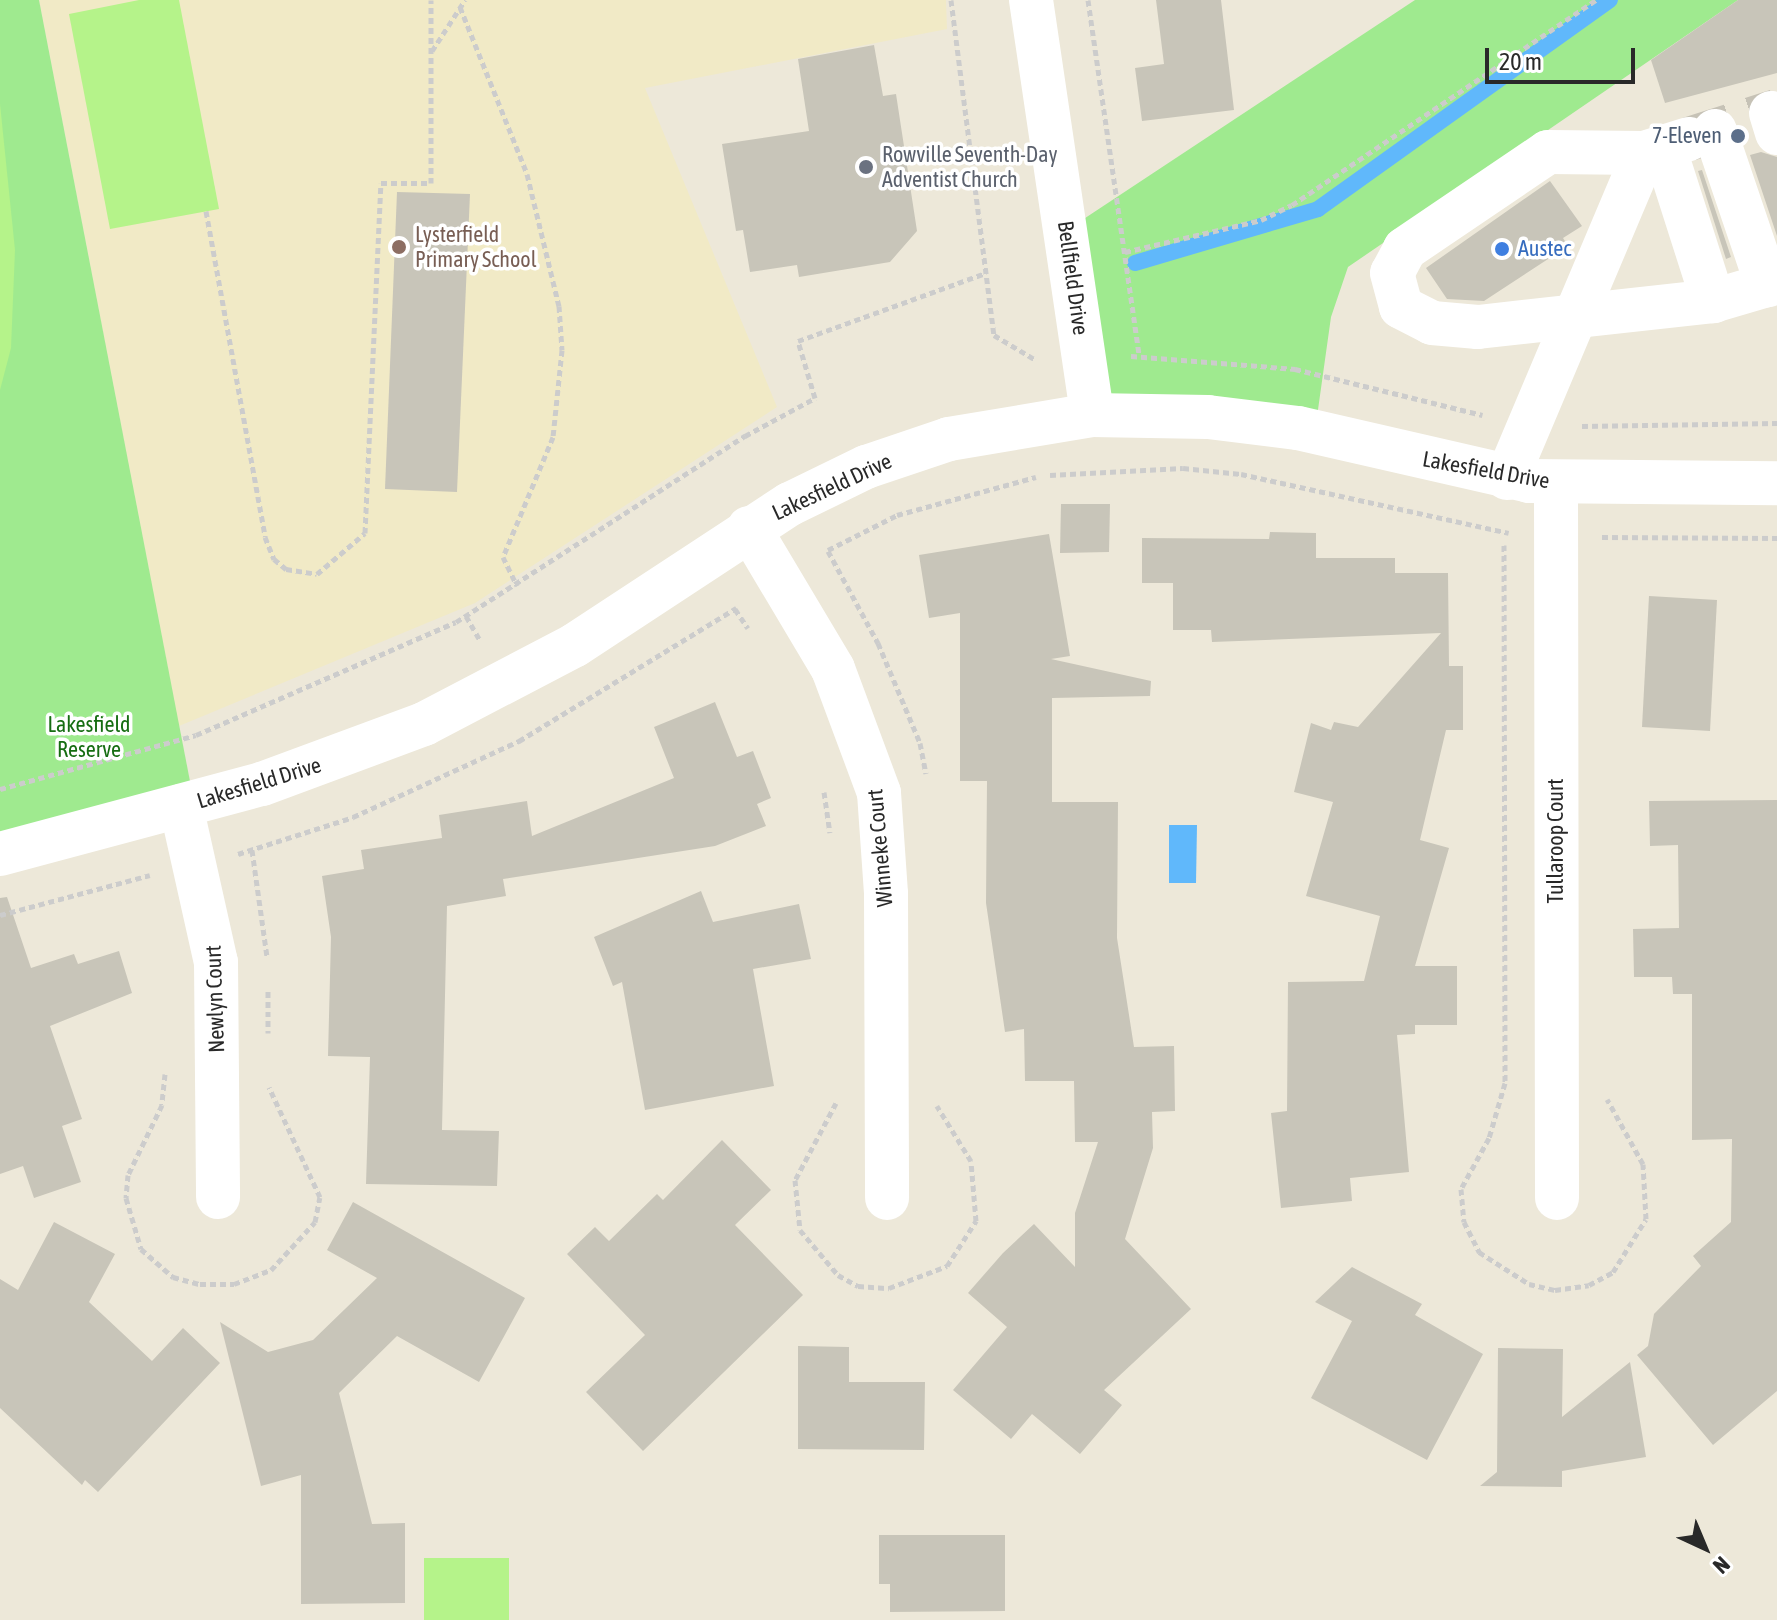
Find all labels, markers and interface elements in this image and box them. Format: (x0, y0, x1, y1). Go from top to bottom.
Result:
scale bar (1489, 32, 1639, 82)
text: 20 m (1499, 48, 1542, 75)
place label: 7-Eleven (1652, 123, 1722, 149)
marker: 7-Eleven (1729, 127, 1747, 145)
place label: Rowville Seventh-Day Adventist Church (882, 141, 1057, 192)
marker: Rowville Seventh-Day Adventist Church (857, 158, 875, 176)
street label: Bellfield Drive (1052, 219, 1094, 337)
place label: Lysterfield Primary School (415, 221, 537, 272)
place label: Austec (1518, 236, 1571, 262)
marker: Lysterfield Primary School (390, 238, 408, 256)
marker: Austec (1493, 240, 1511, 258)
street label: Lakesfield Drive (1420, 446, 1552, 494)
street label: Lakesfield Drive (768, 448, 896, 526)
park label: Lakesfield Reserve (48, 711, 130, 762)
street label: Lakesfield Drive (194, 752, 324, 814)
street label: Tullaroop Court (1543, 778, 1569, 904)
street label: Winneke Court (862, 788, 898, 908)
street label: Newlyn Court (200, 945, 230, 1053)
north arrow (1665, 1508, 1745, 1588)
text: N (1708, 1551, 1735, 1579)

